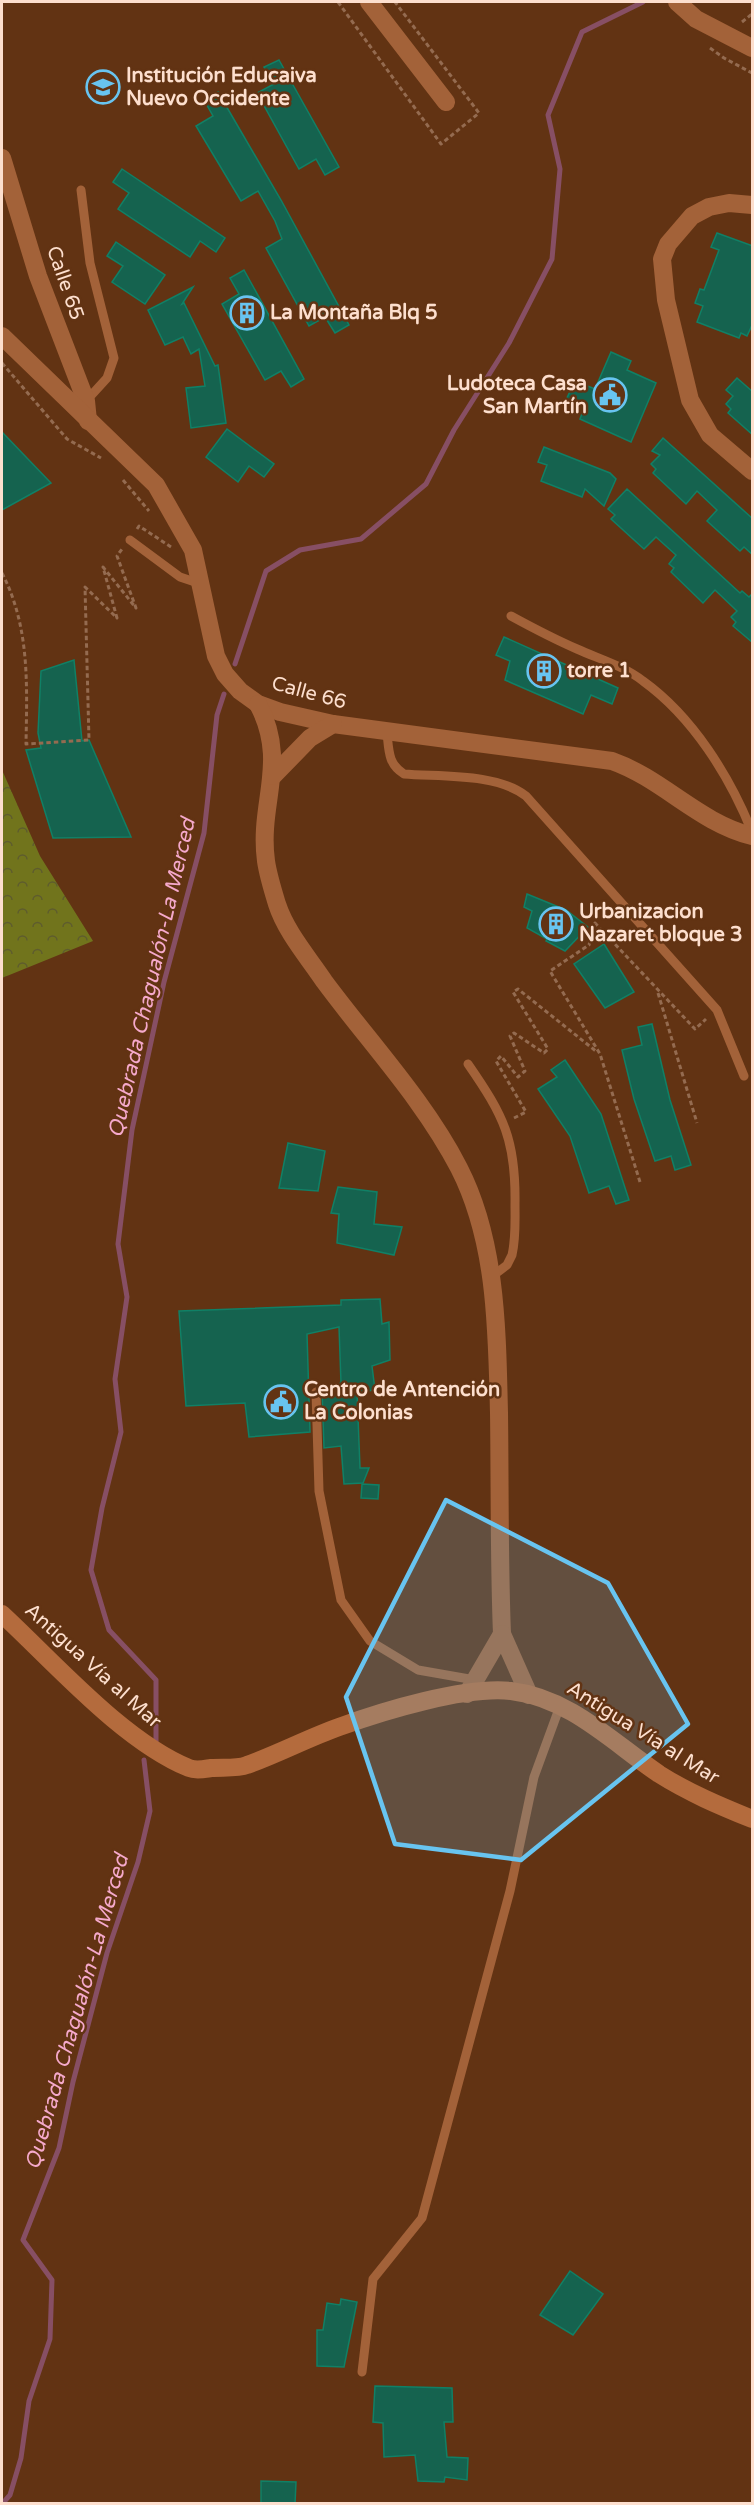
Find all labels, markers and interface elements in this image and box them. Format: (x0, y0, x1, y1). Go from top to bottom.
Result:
place label: Institución Educaiva Nuevo Occidente (126, 64, 317, 111)
school or university icon: Institución Educaiva Nuevo Occidente (85, 69, 121, 105)
street label: Calle 65 (41, 243, 89, 323)
building icon: La Montaña Blq 5 (229, 295, 265, 331)
place label: La Montaña Blq 5 (270, 301, 438, 325)
place label: Ludoteca Casa San Martín (447, 372, 587, 419)
public building icon: Ludoteca Casa San Martín (592, 377, 628, 413)
building icon: torre 1 (526, 653, 562, 689)
place label: torre 1 (567, 659, 631, 683)
street label: Calle 66 (269, 671, 349, 715)
water label: Quebrada Chagualón-La Merced (103, 813, 202, 1140)
place label: Urbanizacion Nazaret bloque 3 (579, 900, 743, 947)
building icon: Urbanizacion Nazaret bloque 3 (538, 906, 574, 942)
place label: Centro de Antención La Colonias (304, 1378, 500, 1425)
public building icon: Centro de Antención La Colonias (263, 1384, 299, 1420)
street label: Antigua Vía al Mar (20, 1598, 166, 1734)
street label: Antigua Vía al Mar (562, 1676, 724, 1790)
water label: Quebrada Chagualón-La Merced (20, 1849, 135, 2172)

